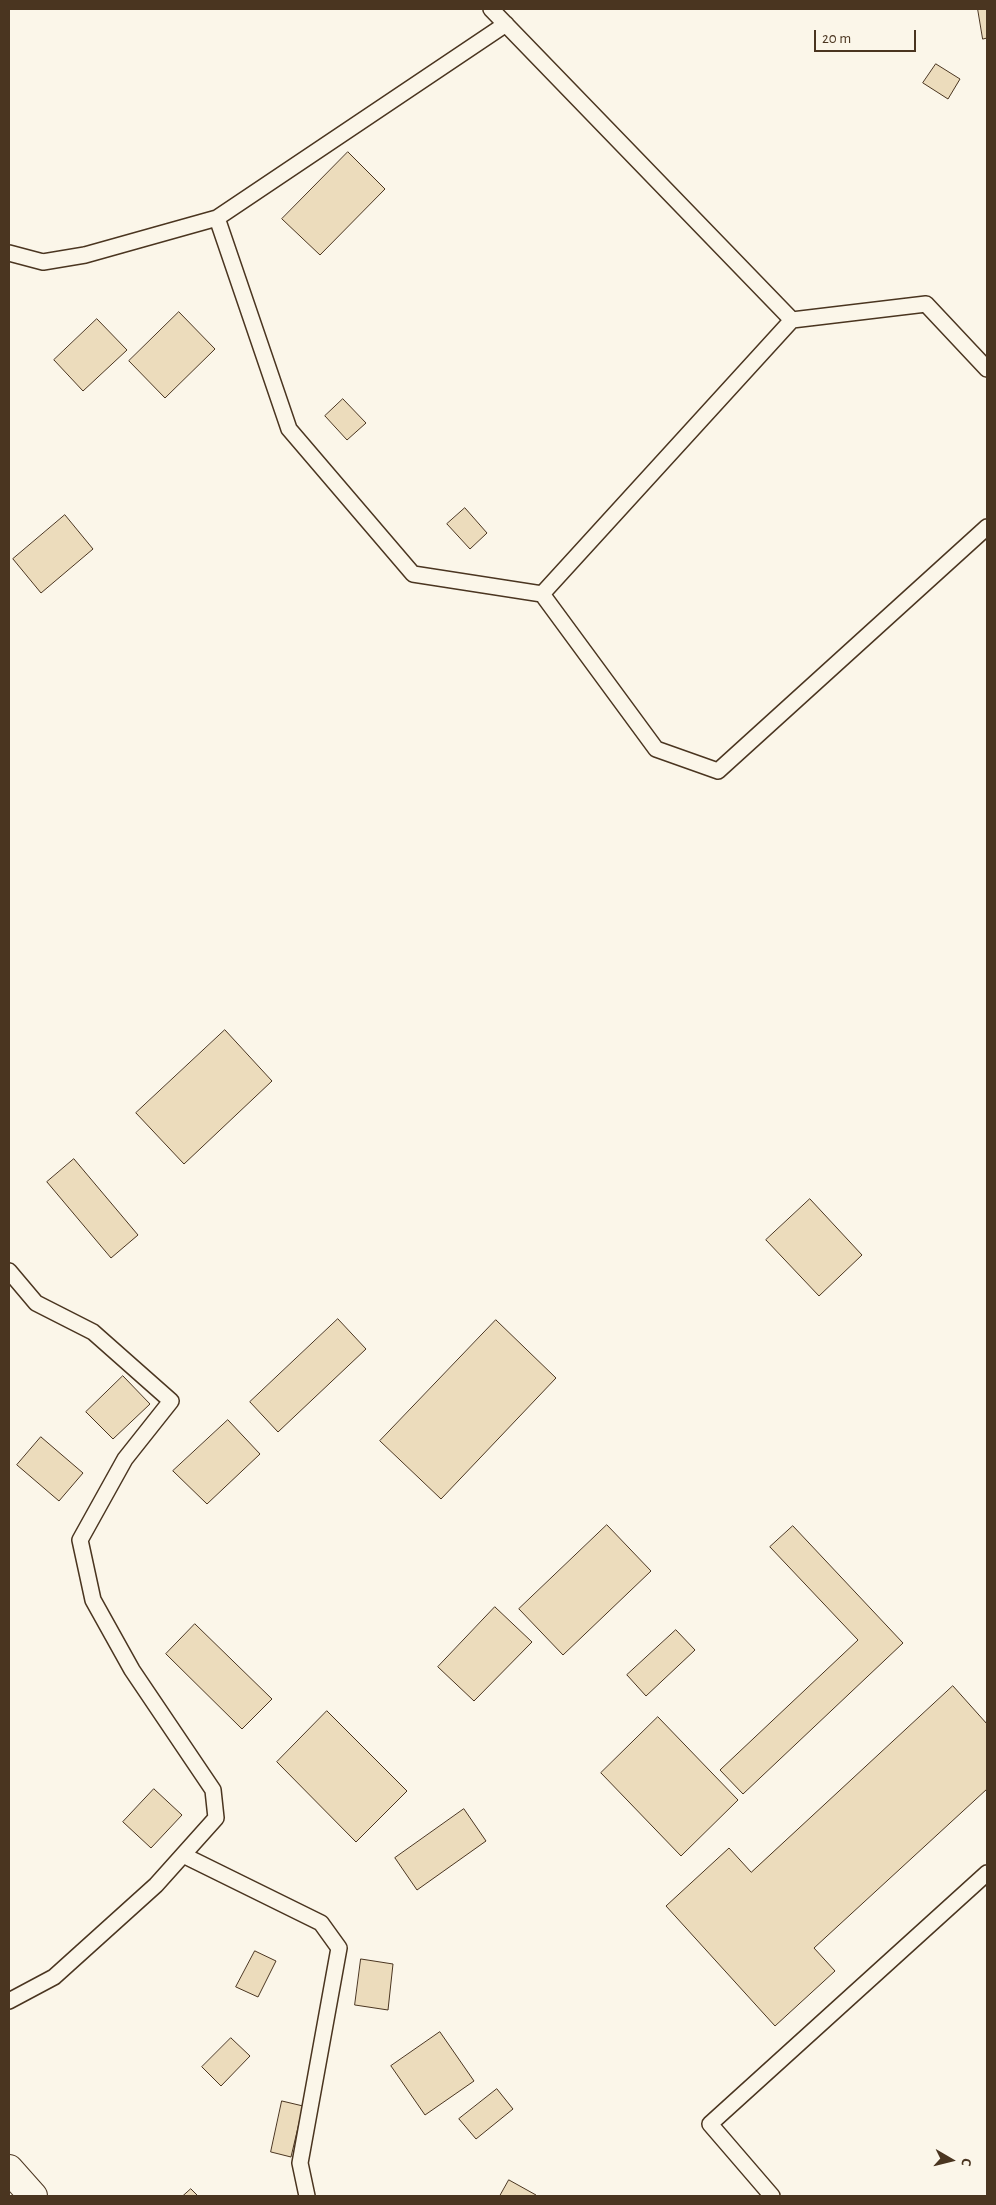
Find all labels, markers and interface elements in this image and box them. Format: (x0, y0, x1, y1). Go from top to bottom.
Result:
scale bar (816, 20, 918, 52)
text: 20 m (822, 31, 851, 46)
north arrow (926, 2135, 976, 2185)
text: С (958, 2157, 973, 2167)

